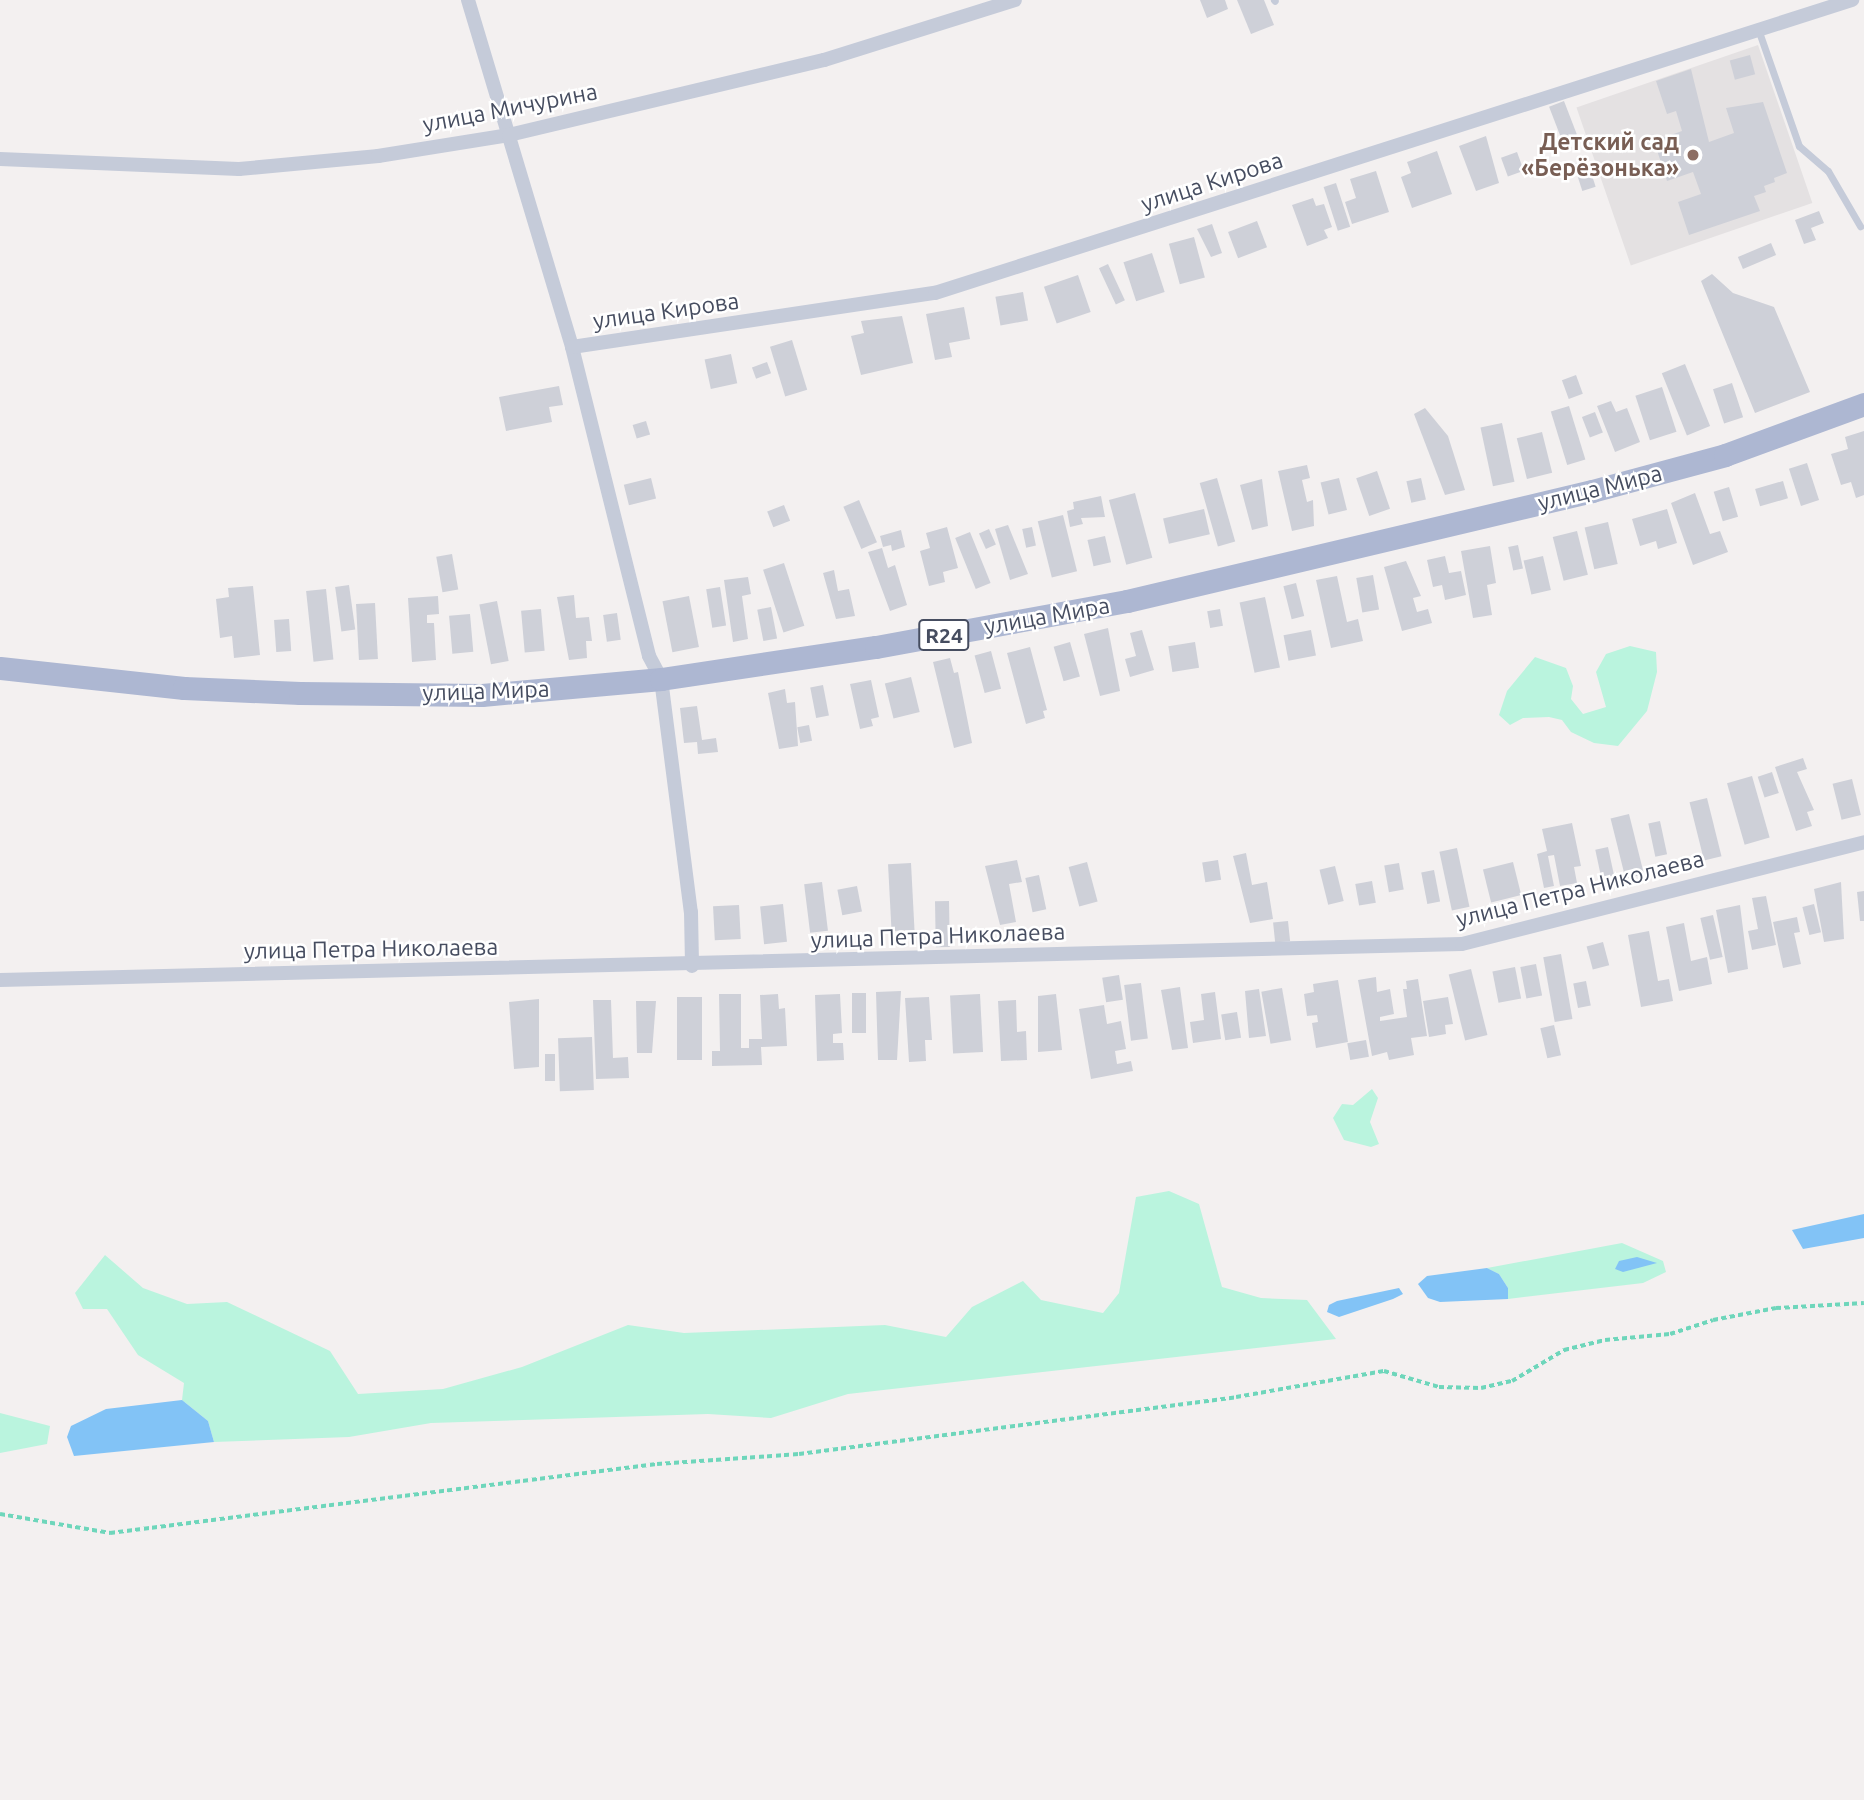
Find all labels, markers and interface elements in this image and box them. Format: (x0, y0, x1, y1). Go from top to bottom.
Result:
street label: улица Мичурина (420, 78, 600, 138)
place label: Детский сад «Берёзонька» (1521, 128, 1679, 182)
street label: улица Кирова (1138, 146, 1286, 218)
marker: Детский сад «Берёзонька» (1685, 147, 1701, 163)
street label: улица Кирова (591, 287, 741, 335)
street label: улица Мира (1535, 459, 1665, 517)
street label: улица Мира (982, 591, 1112, 641)
road number: R24 (918, 618, 970, 652)
street label: улица Мира (422, 675, 550, 707)
street label: улица Петра Николаева (1453, 845, 1707, 933)
street label: улица Петра Николаева (810, 918, 1066, 954)
street label: улица Петра Николаева (244, 933, 498, 965)

